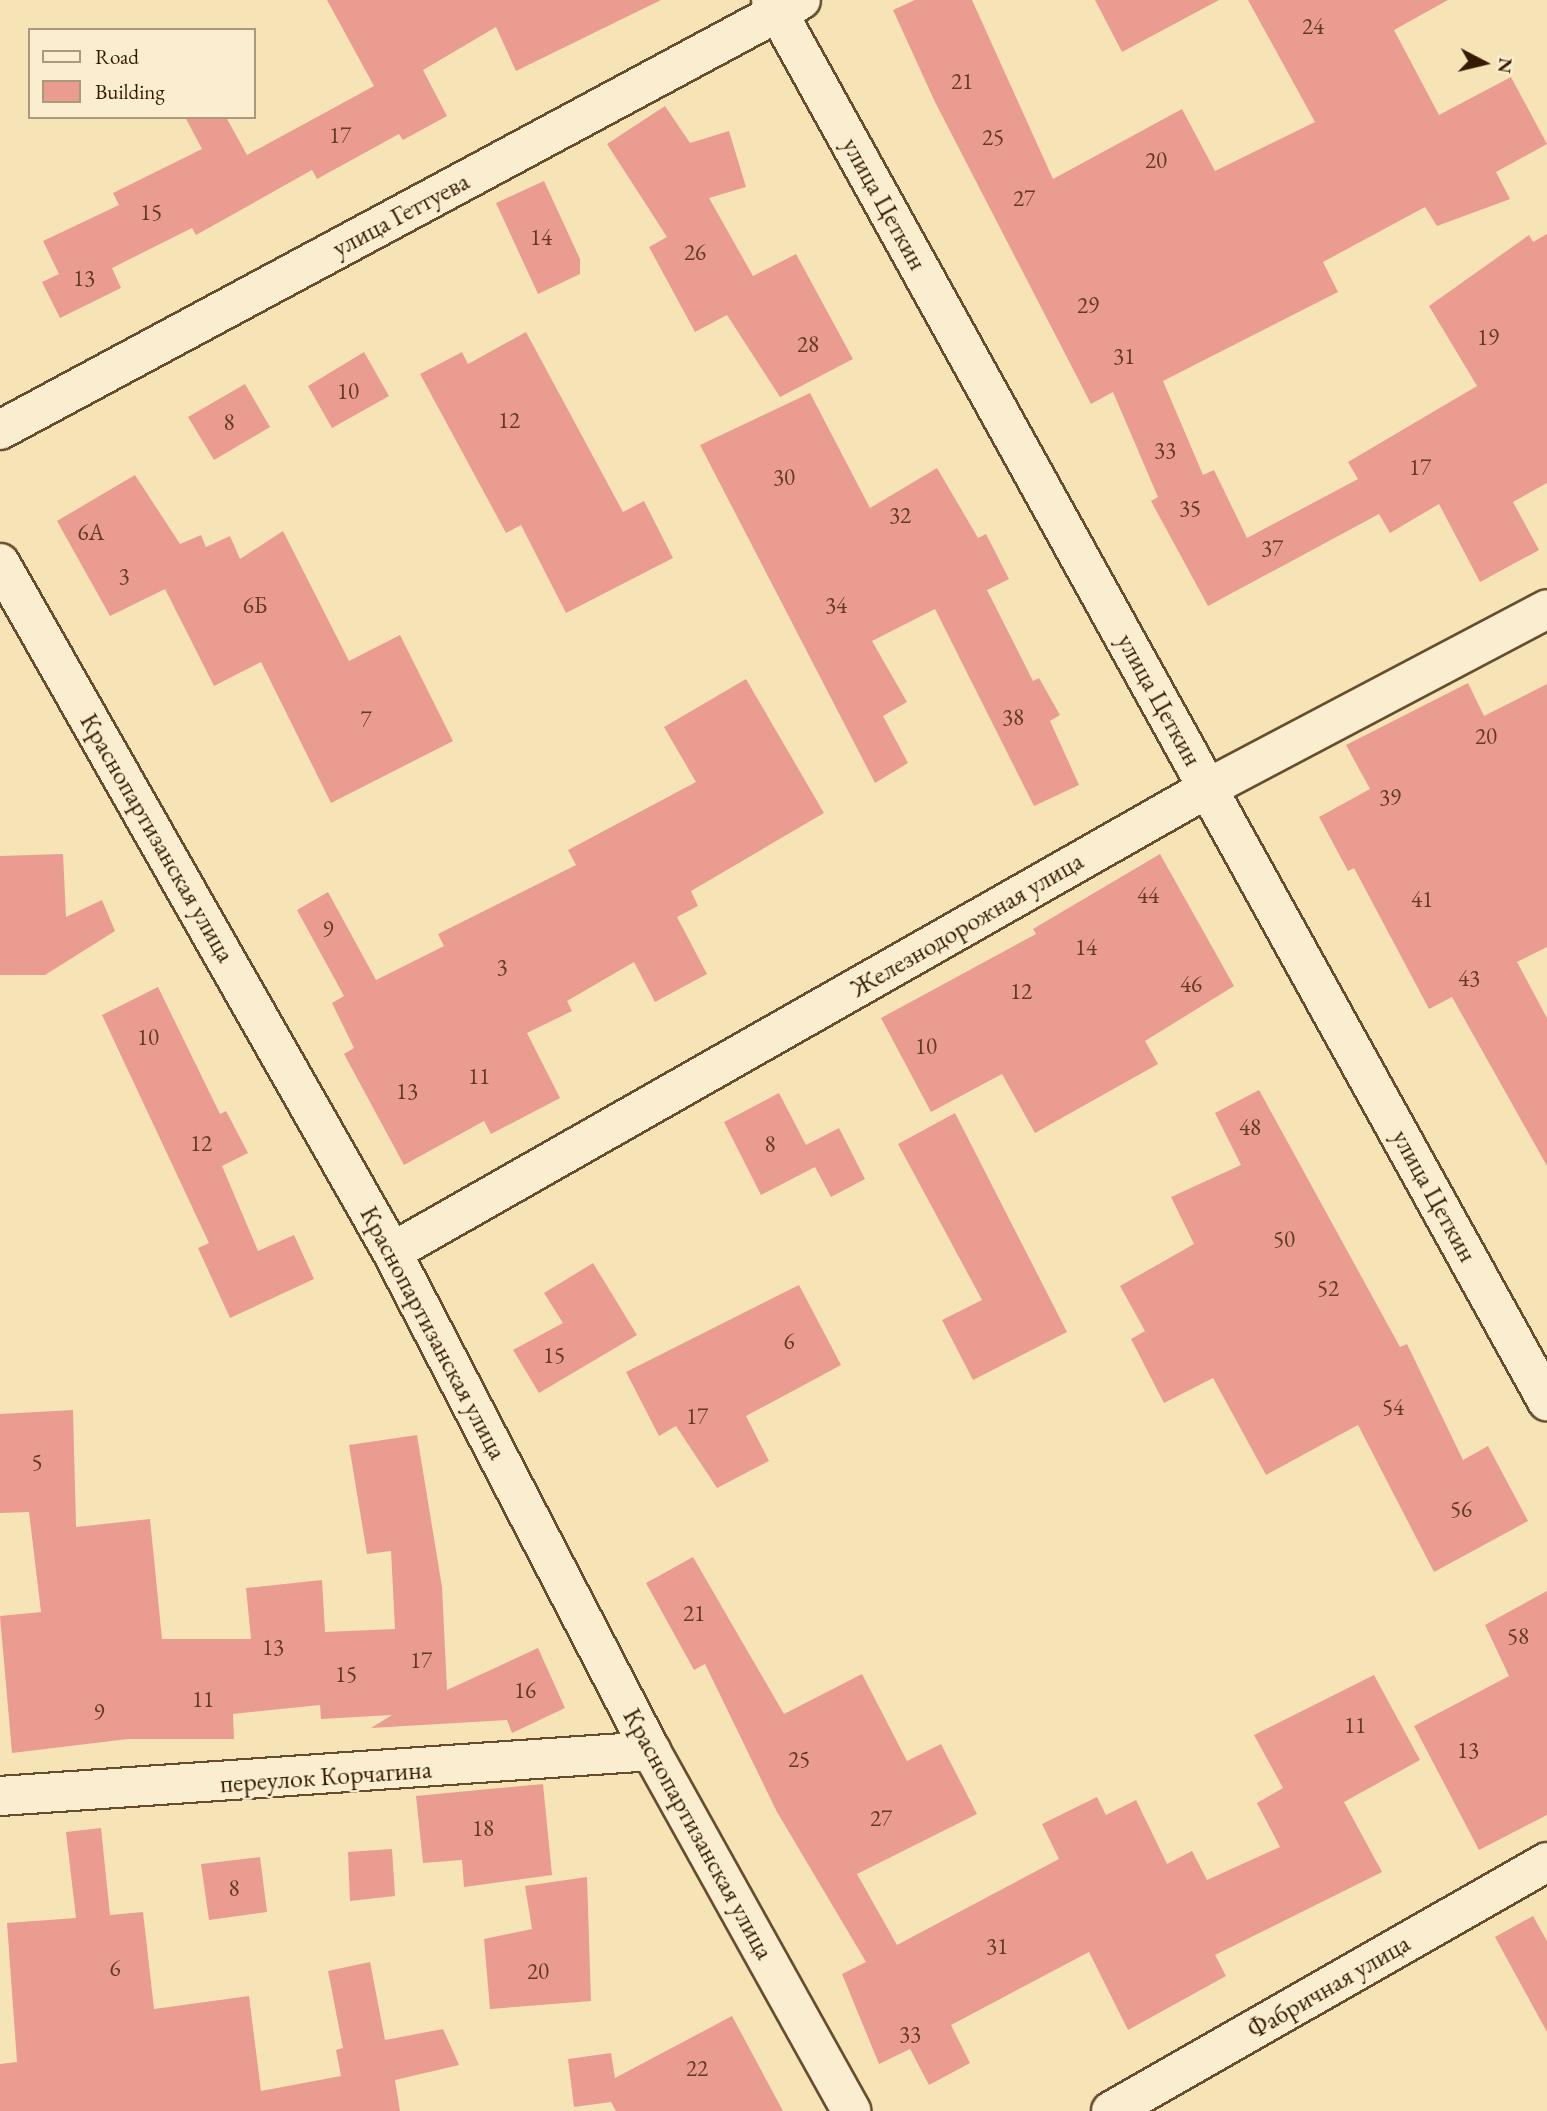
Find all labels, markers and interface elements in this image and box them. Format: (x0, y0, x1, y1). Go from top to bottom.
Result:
house number: 24 (1302, 12, 1324, 40)
legend (28, 28, 256, 119)
north arrow (1449, 28, 1519, 98)
text: Road (95, 43, 139, 70)
text: N (1492, 56, 1519, 75)
house number: 21 (951, 67, 973, 95)
text: Building (95, 78, 165, 105)
house number: 17 (329, 121, 351, 149)
house number: 25 (982, 123, 1004, 151)
street label: улица Цеткин (835, 132, 933, 276)
house number: 20 (1145, 146, 1167, 174)
street label: улица Геттуева (327, 166, 475, 264)
house number: 27 (1013, 184, 1035, 212)
house number: 15 (140, 198, 162, 226)
house number: 14 (530, 223, 552, 251)
house number: 26 (684, 238, 706, 266)
house number: 13 (73, 264, 95, 292)
house number: 29 (1077, 291, 1099, 319)
house number: 19 (1477, 323, 1499, 351)
house number: 28 (797, 330, 819, 358)
house number: 31 (1113, 342, 1135, 370)
house number: 10 (337, 377, 359, 405)
house number: 12 (498, 406, 520, 434)
house number: 8 (223, 408, 235, 436)
house number: 33 (1154, 436, 1176, 464)
house number: 17 (1409, 453, 1431, 481)
house number: 30 (773, 463, 795, 491)
house number: 35 (1179, 494, 1201, 522)
house number: 32 (889, 501, 911, 529)
house number: 6А (78, 518, 104, 546)
house number: 37 (1261, 534, 1283, 562)
house number: 3 (118, 562, 130, 590)
house number: 6Б (243, 591, 267, 619)
house number: 34 (825, 591, 847, 619)
street label: улица Цеткин (1110, 628, 1208, 772)
house number: 38 (1002, 703, 1024, 731)
house number: 7 (360, 705, 372, 733)
street label: Краснопартизанская улица (73, 708, 241, 968)
house number: 20 (1475, 722, 1497, 750)
house number: 39 (1379, 783, 1401, 811)
street label: Железнодорожная улица (845, 846, 1089, 1004)
house number: 44 (1137, 881, 1159, 909)
house number: 41 (1411, 885, 1433, 913)
house number: 9 (322, 915, 334, 943)
house number: 14 (1075, 933, 1097, 961)
house number: 3 (496, 953, 508, 981)
house number: 43 (1458, 964, 1480, 992)
house number: 46 (1180, 970, 1202, 998)
house number: 12 (1010, 977, 1032, 1005)
house number: 10 (137, 1023, 159, 1051)
house number: 10 (915, 1032, 937, 1060)
house number: 11 (468, 1062, 490, 1090)
house number: 13 (396, 1077, 418, 1105)
house number: 48 (1239, 1113, 1261, 1141)
street label: улица Цеткин (1385, 1124, 1483, 1268)
house number: 12 (190, 1129, 212, 1157)
house number: 8 (764, 1130, 776, 1158)
street label: Краснопартизанская улица (353, 1201, 513, 1465)
house number: 50 (1273, 1225, 1295, 1253)
house number: 52 (1317, 1274, 1339, 1302)
house number: 6 (783, 1327, 795, 1355)
house number: 15 (543, 1341, 565, 1369)
house number: 54 (1382, 1393, 1404, 1421)
house number: 17 (686, 1402, 708, 1430)
house number: 5 (31, 1448, 43, 1476)
house number: 56 (1450, 1495, 1472, 1523)
house number: 21 (683, 1599, 705, 1627)
house number: 58 (1507, 1622, 1529, 1650)
house number: 13 (262, 1633, 284, 1661)
house number: 17 (410, 1646, 432, 1674)
house number: 15 (335, 1660, 357, 1688)
house number: 16 (514, 1676, 536, 1704)
house number: 11 (192, 1685, 214, 1713)
house number: 9 (93, 1698, 105, 1726)
street label: Краснопартизанская улица (616, 1703, 780, 1965)
house number: 11 (1344, 1711, 1366, 1739)
house number: 13 (1457, 1736, 1479, 1764)
house number: 25 (788, 1745, 810, 1773)
street label: переулок Корчагина (219, 1754, 433, 1800)
house number: 27 (870, 1804, 892, 1832)
house number: 18 (472, 1814, 494, 1842)
house number: 8 (228, 1874, 240, 1902)
street label: Фабричная улица (1242, 1928, 1416, 2046)
house number: 31 (986, 1932, 1008, 1960)
house number: 6 (109, 1954, 121, 1982)
house number: 20 (527, 1957, 549, 1985)
house number: 33 (899, 2020, 921, 2048)
house number: 22 (686, 2054, 708, 2082)

